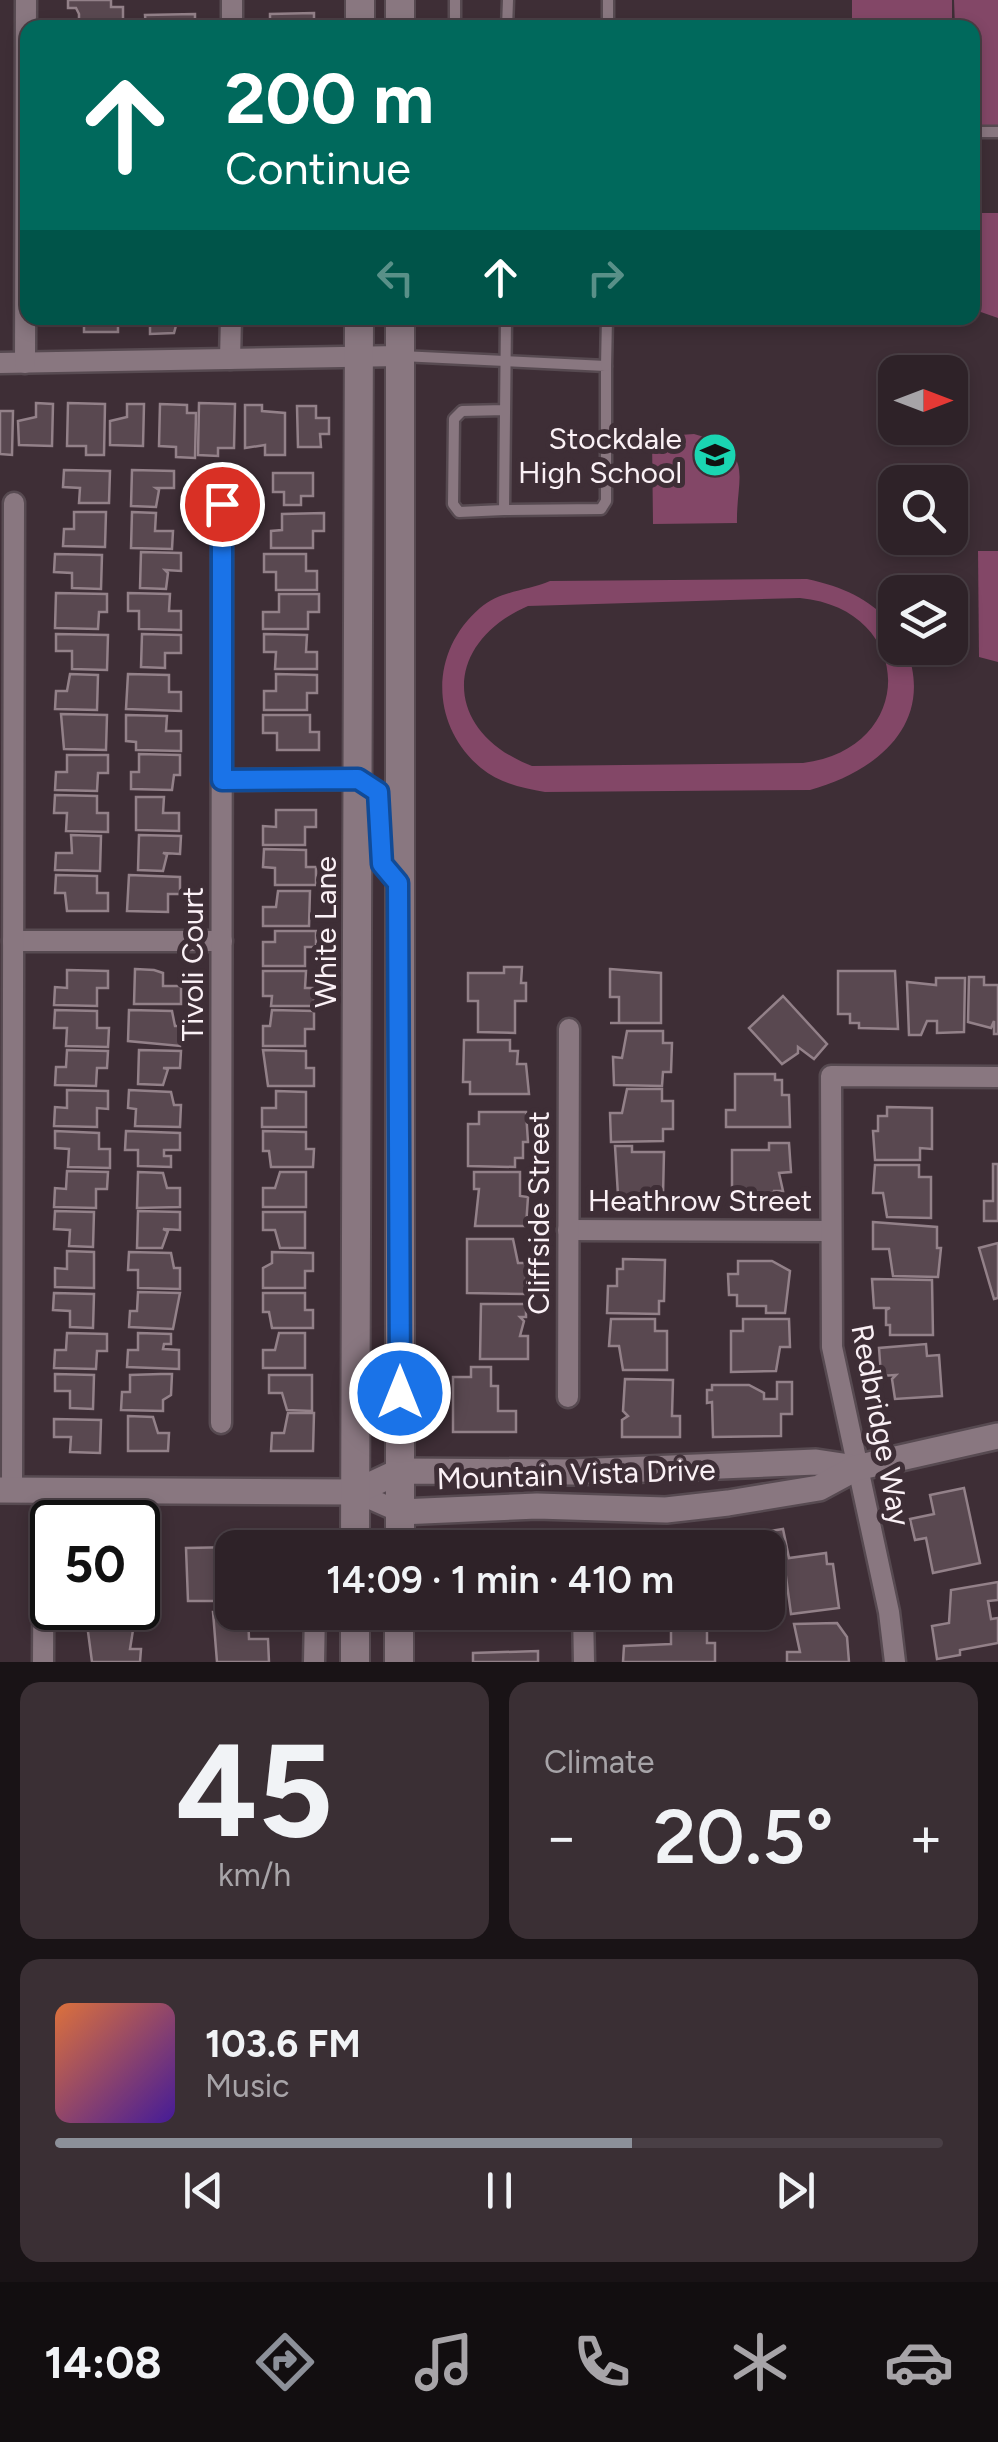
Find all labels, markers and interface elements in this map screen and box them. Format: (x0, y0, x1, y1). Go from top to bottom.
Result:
text: 200 m (225, 56, 434, 141)
icon: ahead (60, 60, 190, 190)
text: Continue (225, 141, 411, 195)
icon: left (368, 250, 423, 305)
icon: ahead (473, 250, 528, 305)
icon: right (578, 250, 633, 305)
north arrow (878, 355, 968, 445)
map controls (878, 355, 968, 665)
place label: Stockdale High School (518, 420, 682, 491)
school or university icon: Stockdale High School (692, 432, 738, 478)
pin (180, 462, 265, 547)
button: search (878, 465, 968, 555)
icon: arrive (195, 477, 250, 532)
button: layers (878, 575, 968, 665)
street label: White Lane (307, 856, 344, 1008)
street label: Tivoli Court (174, 887, 211, 1041)
street label: Cliffside Street (520, 1111, 557, 1315)
street label: Heathrow Street (588, 1182, 812, 1219)
street label: Redbridge Way (843, 1321, 919, 1529)
position arrow (348, 1341, 452, 1445)
street label: Mountain Vista Drive (436, 1451, 716, 1497)
speed limit sign: 50 (30, 1500, 160, 1630)
text: 14:09 · 1 min · 410 m (326, 1557, 674, 1603)
text: 45 (176, 1713, 333, 1869)
text: Climate (544, 1743, 655, 1781)
text: 20.5° (653, 1792, 834, 1882)
text: − (544, 1804, 578, 1870)
text: + (909, 1804, 943, 1870)
text: km/h (218, 1856, 291, 1894)
text: 103.6 FM (205, 2021, 361, 2067)
text: Music (205, 2067, 290, 2105)
icon: previous (176, 2163, 231, 2218)
icon: pause (472, 2163, 527, 2218)
icon: next (768, 2163, 823, 2218)
icon: directions (250, 2327, 320, 2397)
icon: music (409, 2327, 479, 2397)
icon: phone (567, 2327, 637, 2397)
icon: climate (725, 2327, 795, 2397)
icon: car (884, 2327, 954, 2397)
text: 14:08 (44, 2335, 162, 2389)

